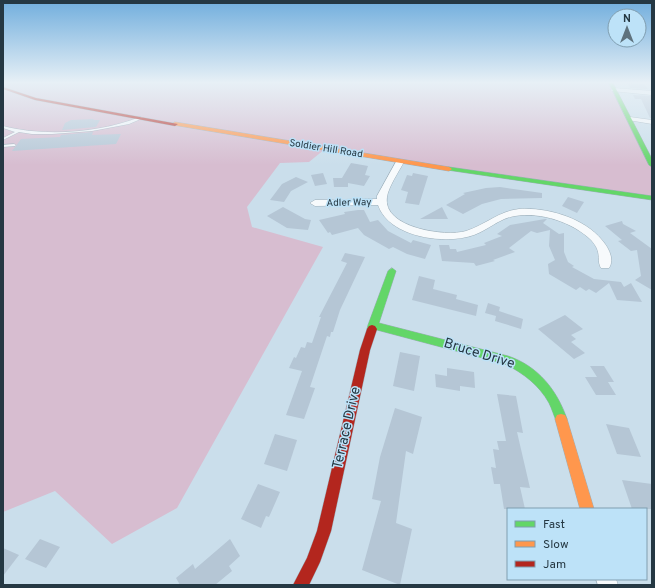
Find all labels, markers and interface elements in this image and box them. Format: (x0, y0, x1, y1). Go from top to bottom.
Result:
north arrow (607, 8, 647, 48)
text: N (623, 12, 631, 26)
street label: Soldier Hill Road (288, 137, 364, 161)
street label: Adler Way (326, 196, 372, 210)
street label: Bruce Drive (441, 335, 517, 373)
street label: Terrace Drive (329, 385, 365, 471)
legend (507, 508, 647, 580)
text: Fast (543, 517, 565, 533)
text: Slow (543, 537, 569, 553)
text: Jam (543, 557, 566, 573)

